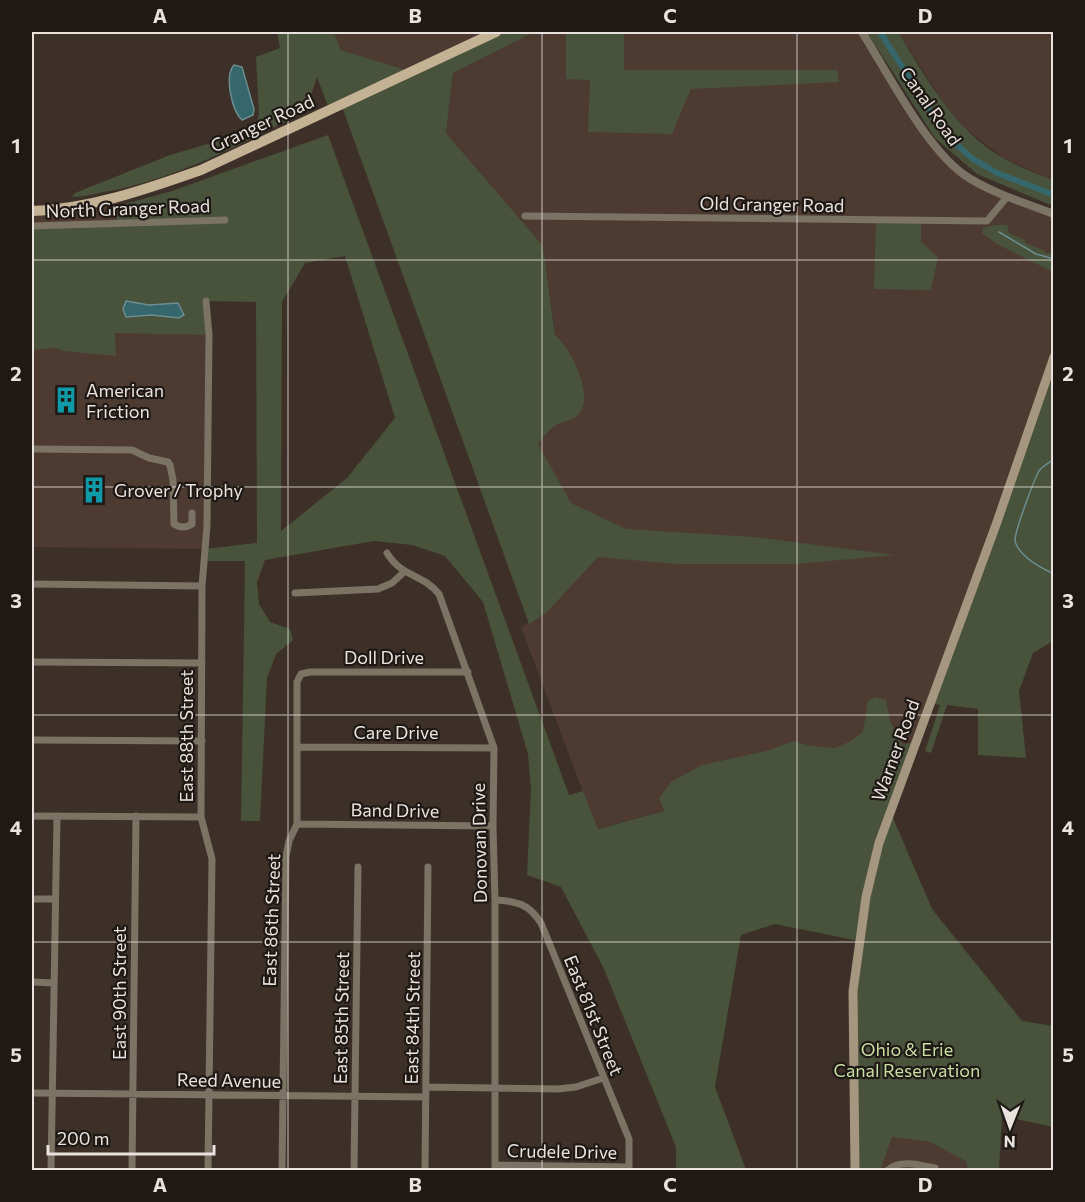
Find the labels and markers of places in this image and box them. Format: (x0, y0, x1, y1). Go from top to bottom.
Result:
place label: American Friction (86, 379, 164, 422)
building icon: American Friction (51, 385, 81, 415)
building icon: Grover / Trophy (79, 475, 109, 505)
place label: Grover / Trophy (114, 479, 243, 501)

